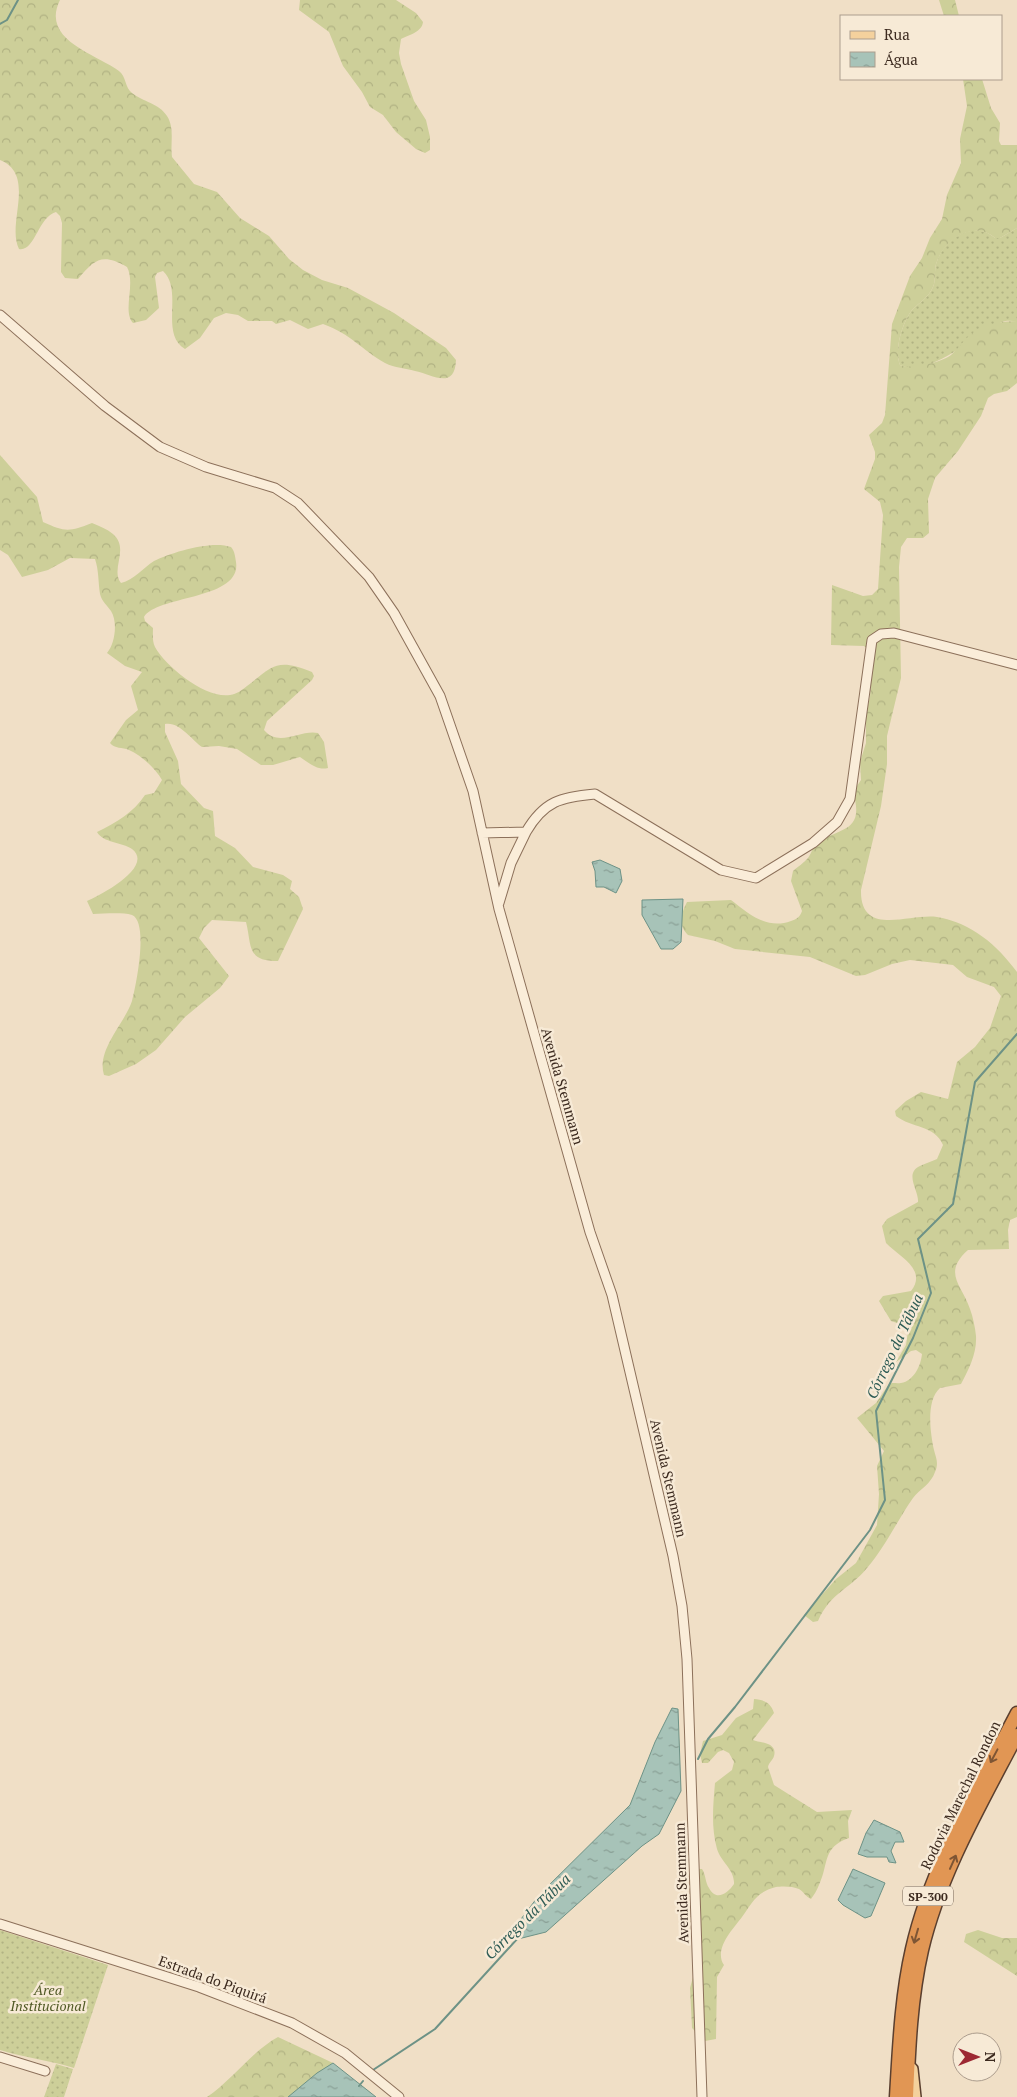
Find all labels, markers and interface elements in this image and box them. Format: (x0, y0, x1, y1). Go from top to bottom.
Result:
legend (840, 15, 1002, 80)
text: Rua (884, 24, 910, 44)
text: Água (884, 49, 918, 69)
street label: Avenida Stemmann (537, 1025, 589, 1147)
water label: Córrego da Tábua (861, 1290, 927, 1402)
street label: Avenida Stemmann (646, 1417, 692, 1540)
street label: Rodovia Marechal Rondon (916, 1717, 1005, 1872)
one-way arrow (989, 1748, 999, 1763)
street label: Avenida Stemmann (669, 1822, 693, 1944)
one-way arrow (949, 1855, 958, 1870)
water label: Córrego da Tábua (480, 1869, 574, 1963)
road number: SP-300 (903, 1886, 953, 1905)
one-way arrow (910, 1928, 920, 1944)
street label: Estrada do Piquirá (156, 1951, 270, 2007)
park label: Área Institucional (9, 1980, 86, 2015)
north arrow (952, 2032, 1002, 2082)
text: N (981, 2052, 1000, 2063)

